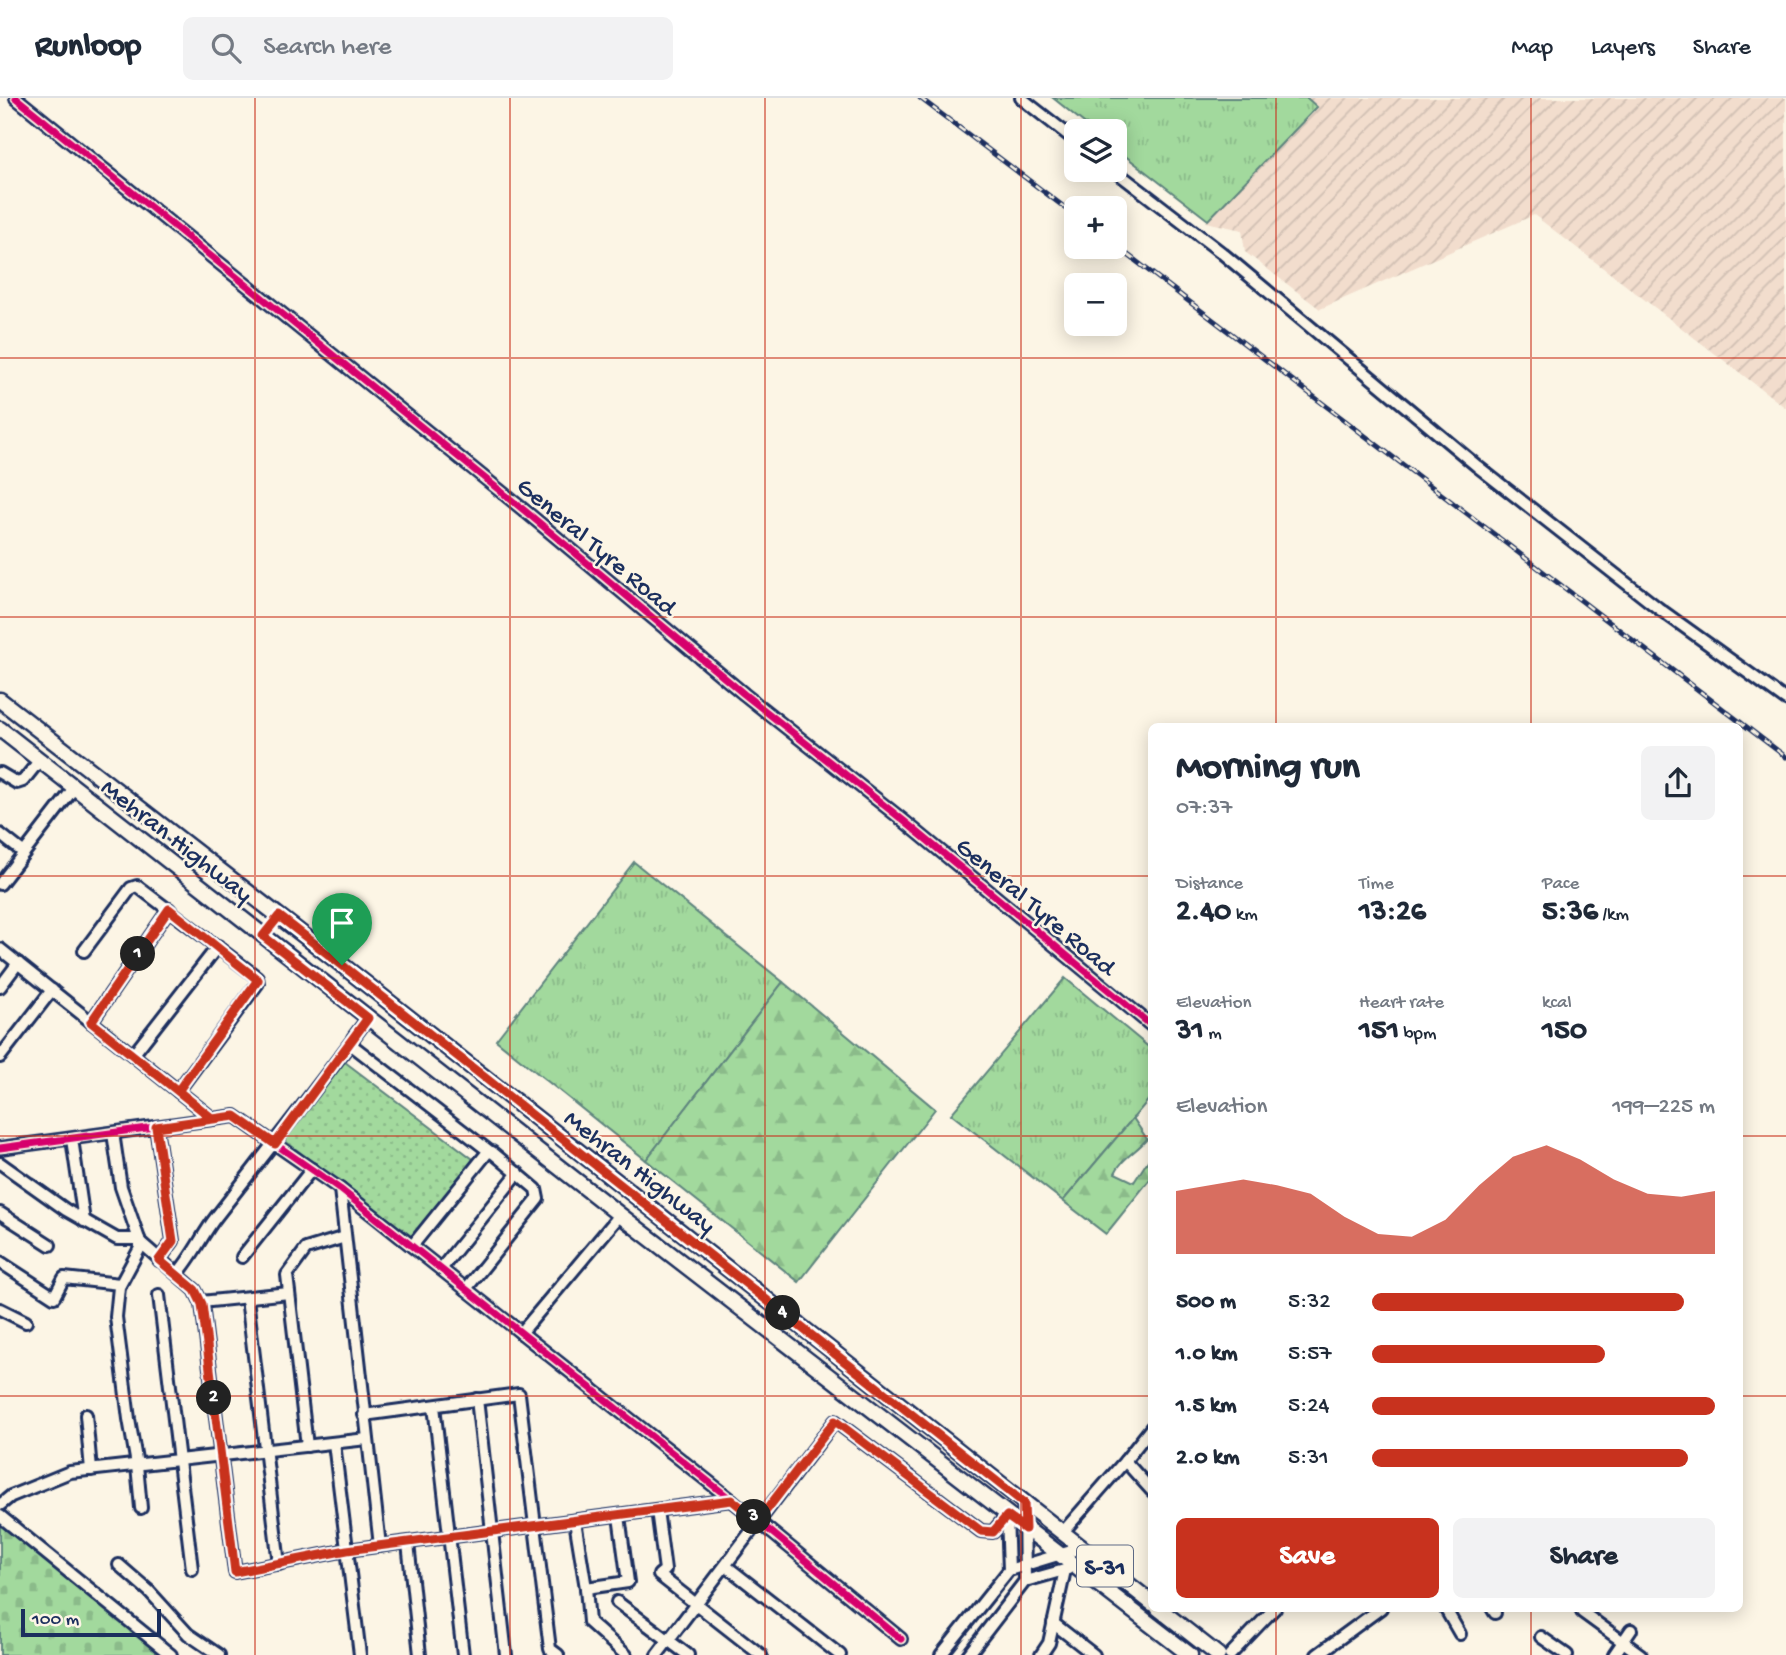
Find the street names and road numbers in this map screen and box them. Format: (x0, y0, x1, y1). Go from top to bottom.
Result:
street label: General Tyre Road (509, 472, 683, 626)
street label: Mehran Highway (93, 774, 258, 912)
street label: General Tyre Road (948, 832, 1122, 986)
street label: Mehran Highway (556, 1105, 721, 1243)
road number: S-31 (1077, 1546, 1133, 1586)

